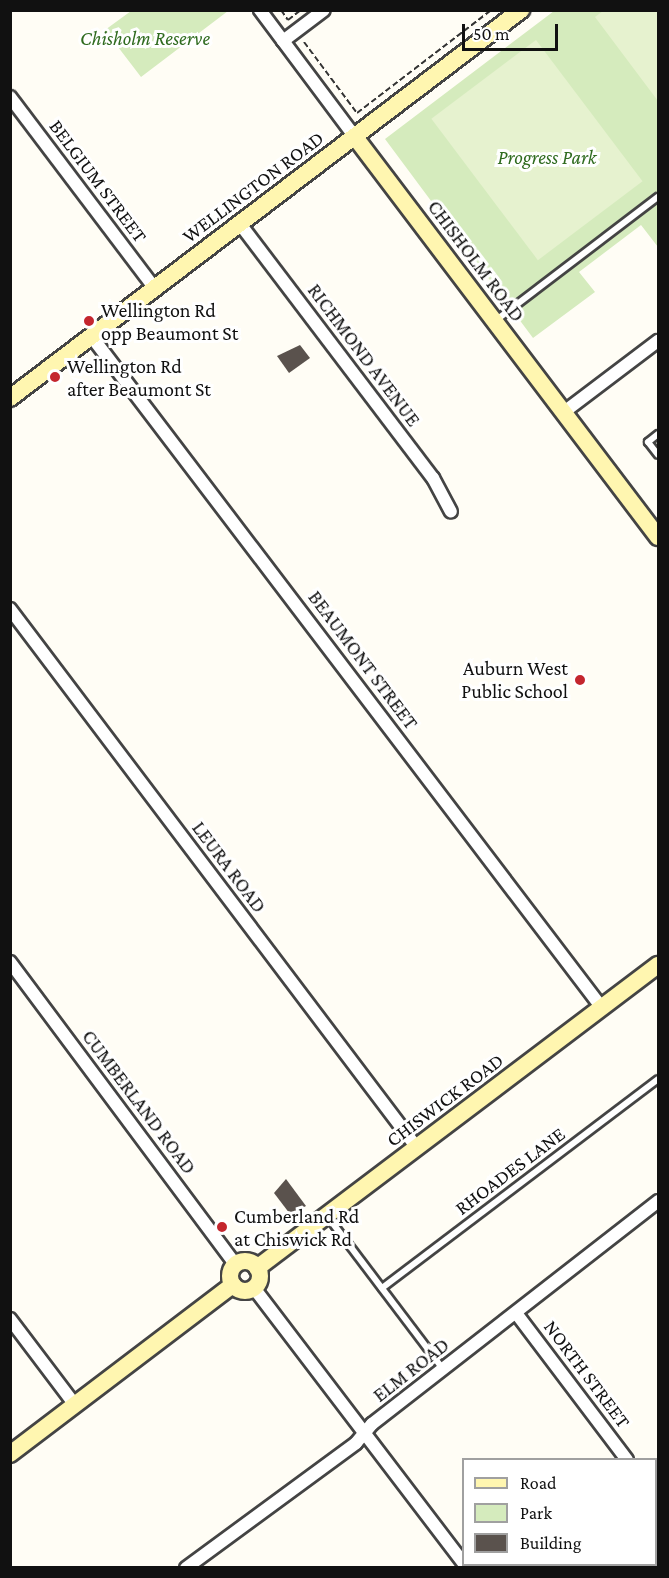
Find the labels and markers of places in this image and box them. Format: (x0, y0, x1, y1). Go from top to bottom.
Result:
place label: Wellington Rd opp Beaumont St (101, 298, 238, 345)
marker: Wellington Rd opp Beaumont St (82, 314, 96, 328)
place label: Wellington Rd after Beaumont St (67, 354, 211, 401)
marker: Wellington Rd after Beaumont St (48, 370, 62, 384)
place label: Auburn West Public School (461, 656, 568, 703)
marker: Auburn West Public School (573, 673, 587, 687)
place label: Cumberland Rd at Chiswick Rd (234, 1204, 359, 1251)
marker: Cumberland Rd at Chiswick Rd (215, 1220, 229, 1234)

